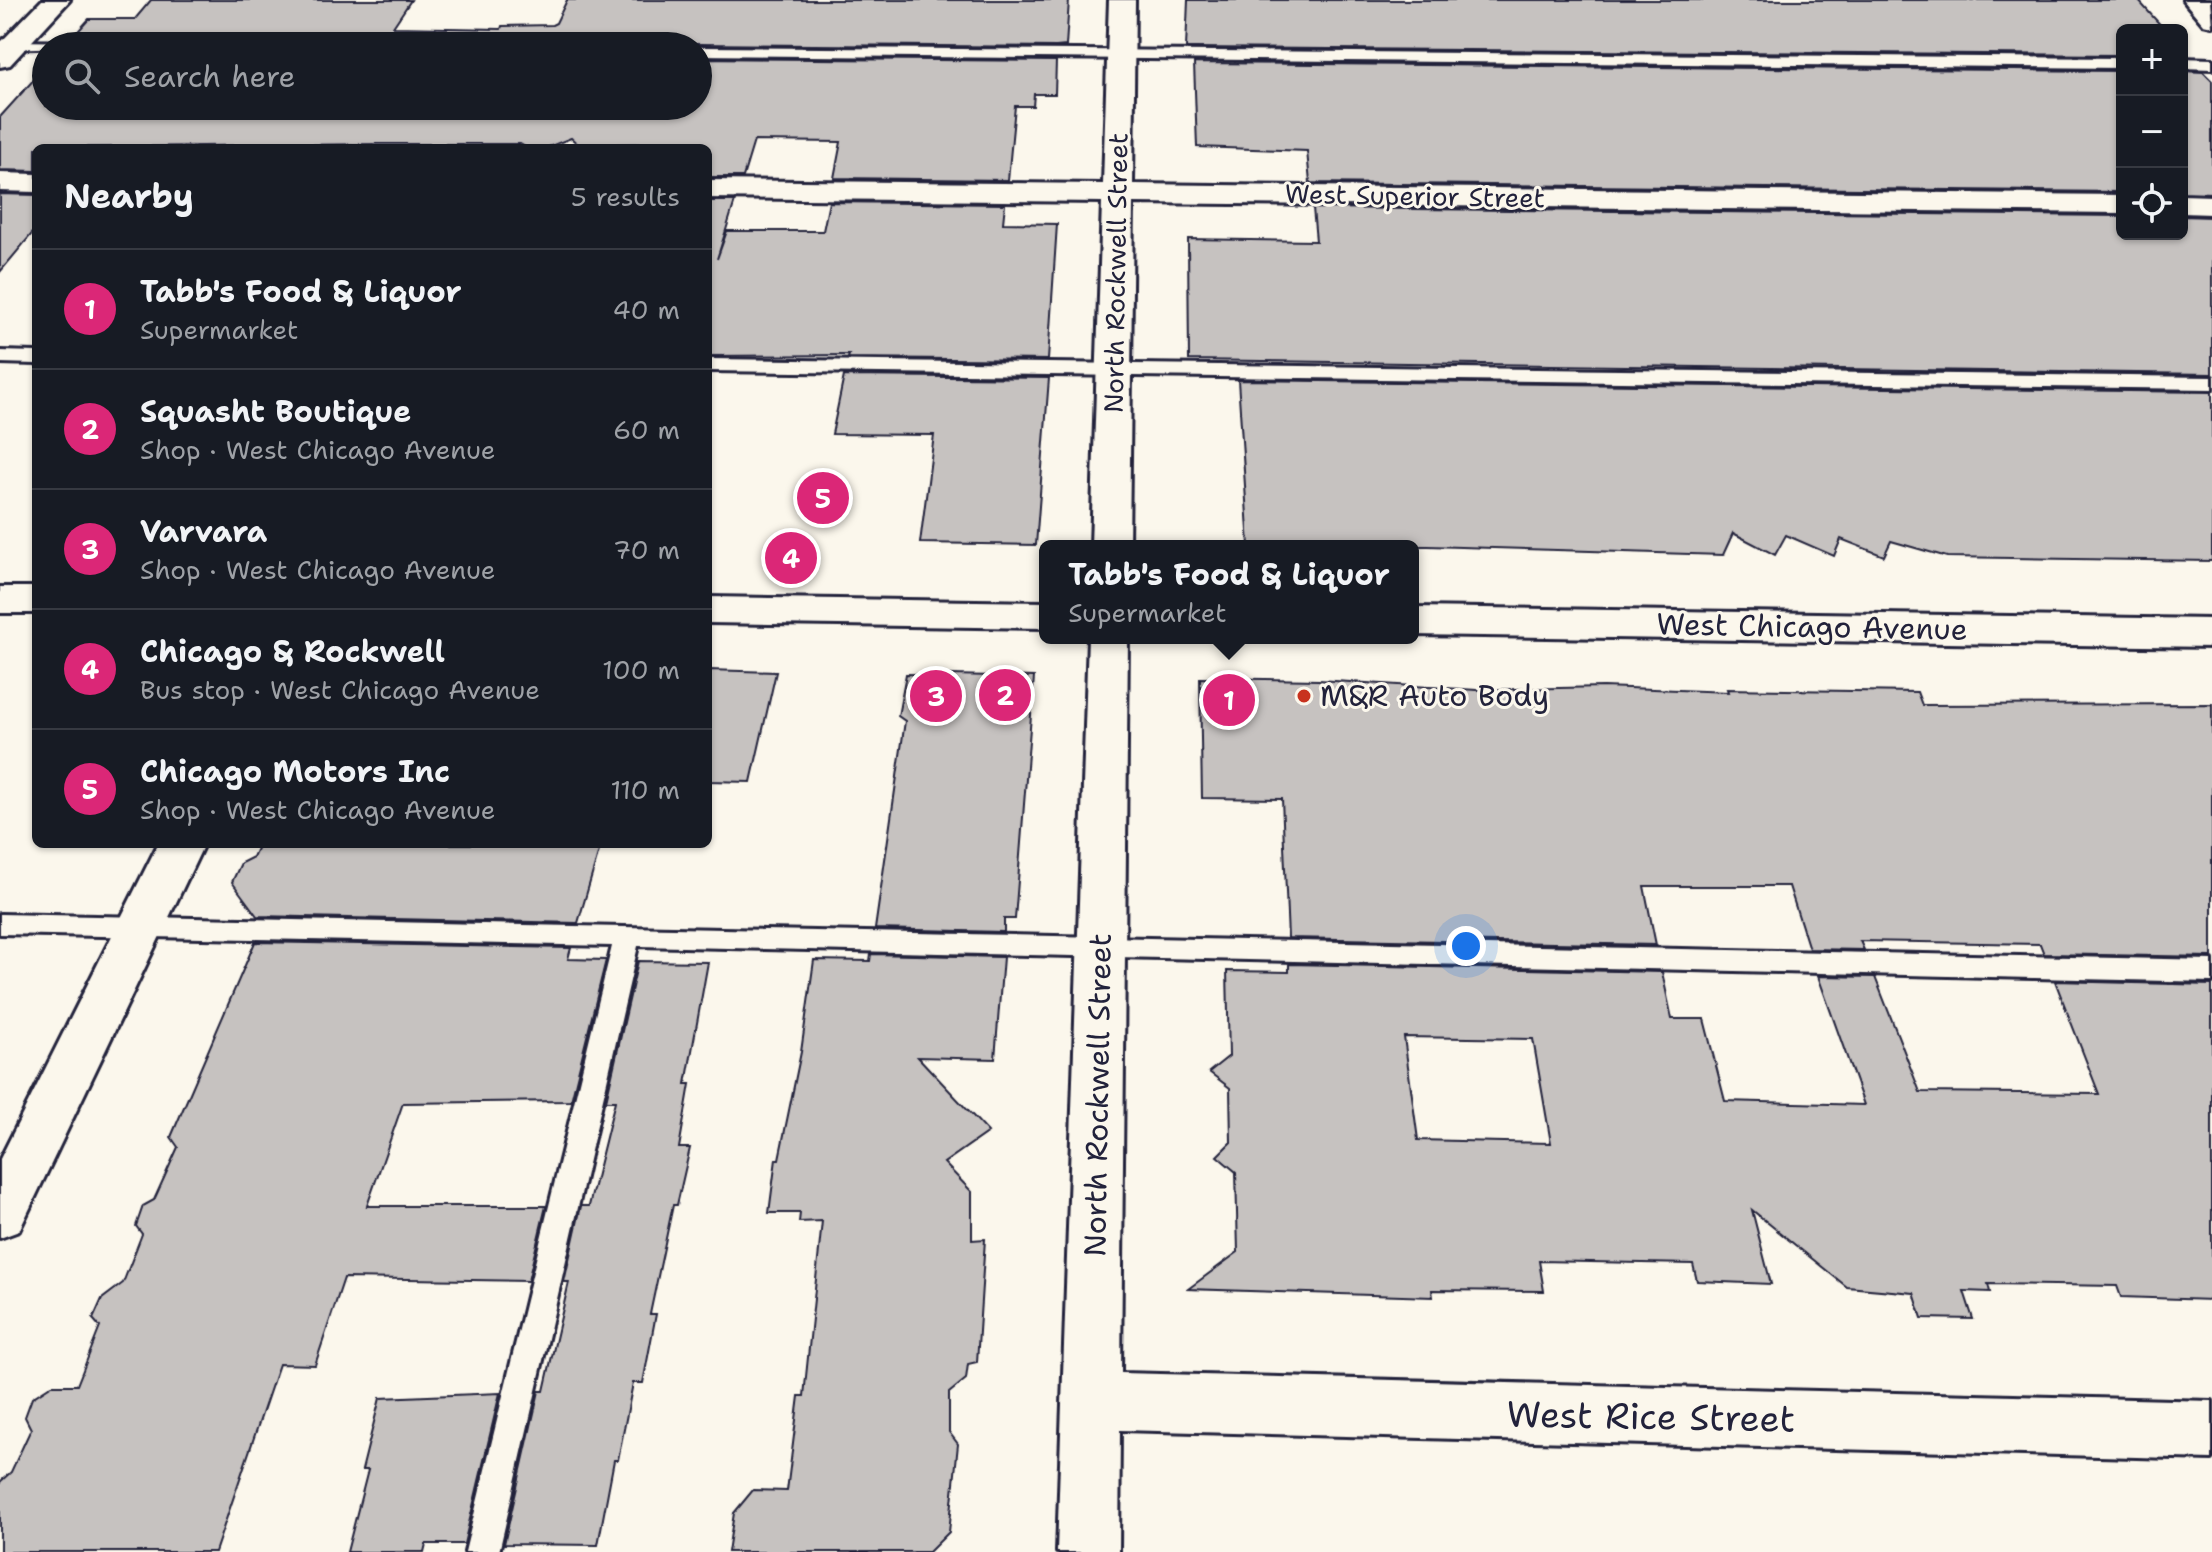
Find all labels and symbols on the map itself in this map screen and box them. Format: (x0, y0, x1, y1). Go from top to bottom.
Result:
street label: North Rockwell Street (1096, 132, 1135, 414)
street label: West Superior Street (1285, 176, 1545, 215)
pin: 5 (797, 468, 849, 528)
pin: 4 (765, 528, 817, 588)
street label: West Chicago Avenue (1656, 603, 1968, 650)
pin: 2 (979, 665, 1031, 725)
pin: 3 (910, 666, 962, 726)
pin: 1 (1203, 670, 1255, 730)
place label: M&R Auto Body (1320, 675, 1549, 716)
marker: M&R Auto Body (1295, 687, 1313, 705)
your location (1446, 926, 1486, 966)
street label: North Rockwell Street (1074, 933, 1121, 1257)
street label: West Rice Street (1506, 1389, 1796, 1444)

